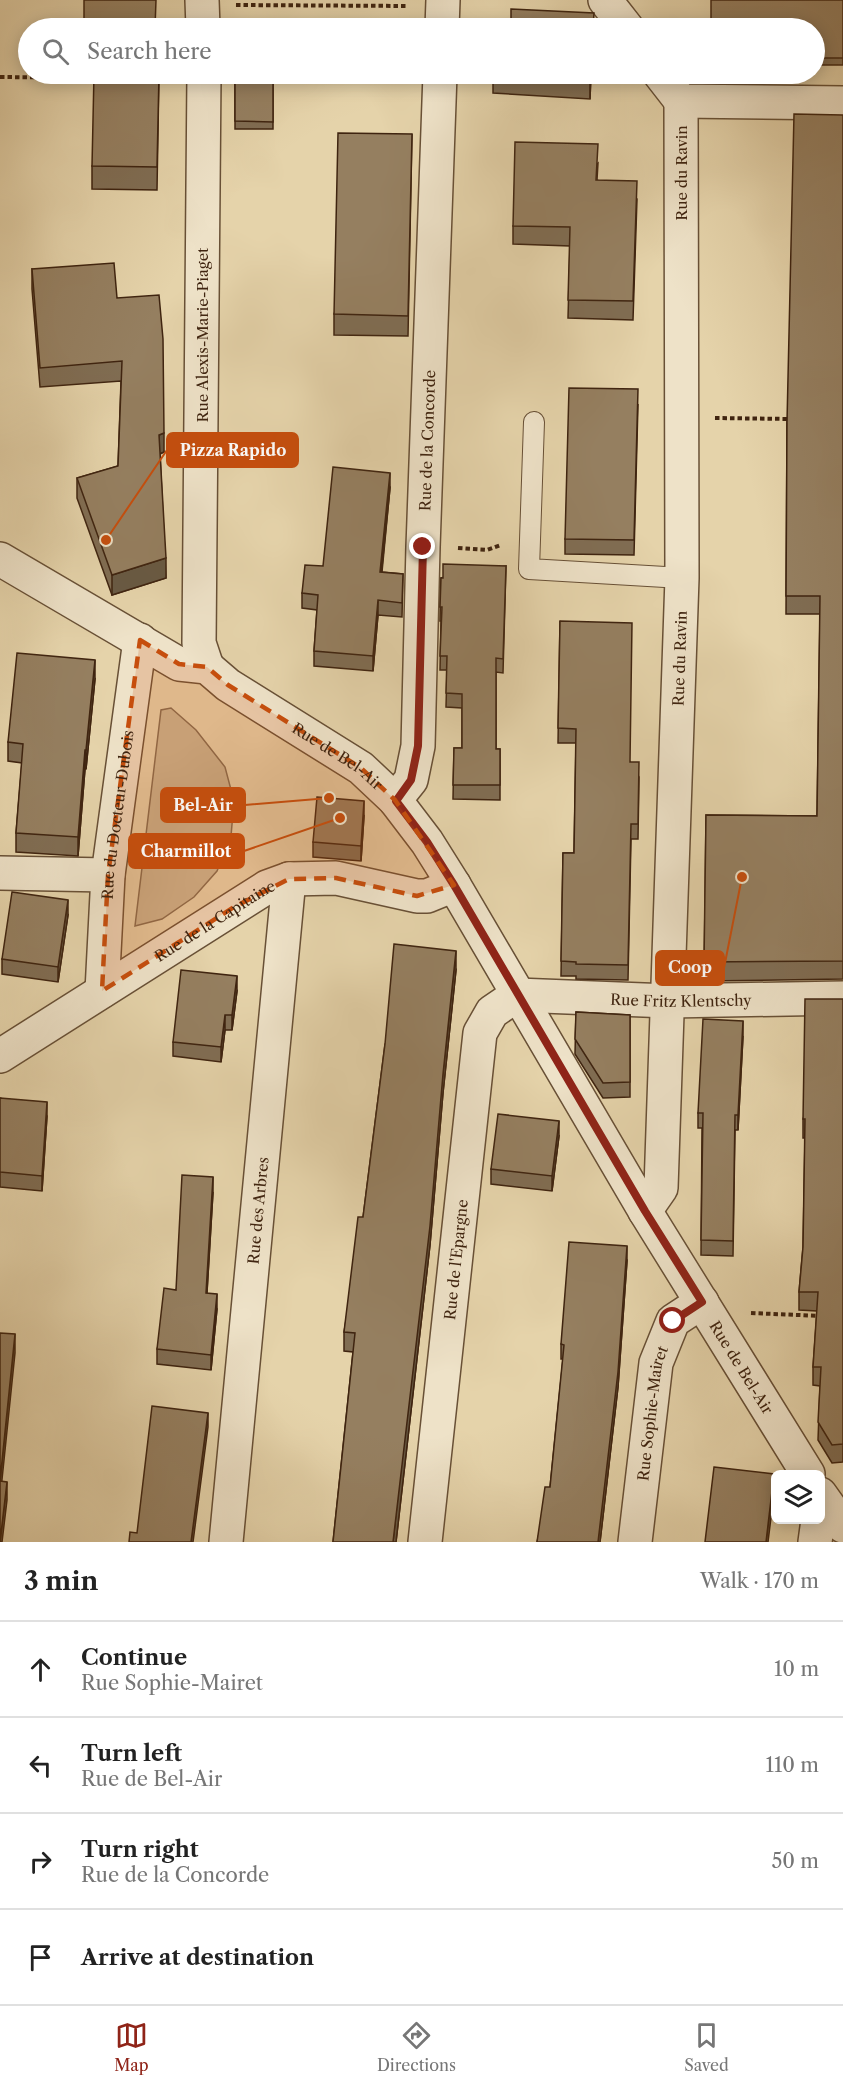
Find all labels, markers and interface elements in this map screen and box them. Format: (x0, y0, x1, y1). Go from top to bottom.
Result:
search box (18, 18, 825, 84)
icon: search (39, 35, 72, 68)
text: Search here (87, 38, 212, 65)
street label: Rue du Ravin (672, 125, 691, 221)
street label: Rue Alexis-Marie-Piaget (193, 247, 212, 422)
street label: Rue de la Concorde (415, 370, 439, 511)
callout: Pizza Rapido (167, 433, 298, 467)
text: Pizza Rapido (180, 440, 286, 460)
route end (409, 533, 435, 559)
street label: Rue du Ravin (668, 610, 690, 706)
street label: Rue de Bel-Air (289, 718, 388, 794)
street label: Rue du Docteur-Dubois (97, 729, 137, 900)
callout: Bel-Air (161, 788, 245, 822)
text: Bel-Air (173, 795, 233, 815)
callout: Charmillot (129, 834, 244, 868)
text: Charmillot (141, 841, 232, 861)
street label: Rue de la Capitaine (151, 875, 277, 965)
callout: Coop (656, 951, 724, 985)
text: Coop (668, 957, 712, 977)
street label: Rue Fritz Klentschy (610, 989, 752, 1011)
street label: Rue des Arbres (243, 1156, 272, 1265)
street label: Rue de l'Epargne (440, 1198, 471, 1321)
route start (659, 1307, 685, 1333)
street label: Rue de Bel-Air (706, 1317, 778, 1418)
street label: Rue Sophie-Mairet (633, 1342, 672, 1482)
map controls (771, 1470, 825, 1524)
button: layers (771, 1470, 825, 1524)
text: 3 min (24, 1565, 98, 1597)
text: Walk · 170 m (700, 1569, 819, 1593)
text: Continue (81, 1644, 187, 1671)
icon: ahead (24, 1653, 57, 1686)
text: 10 m (774, 1657, 819, 1681)
text: Rue Sophie-Mairet (81, 1671, 263, 1695)
text: Turn left (81, 1740, 182, 1767)
icon: left (24, 1749, 57, 1782)
text: 110 m (766, 1753, 819, 1777)
text: Rue de Bel-Air (81, 1767, 222, 1791)
text: Turn right (81, 1836, 199, 1863)
icon: right (24, 1845, 57, 1878)
text: 50 m (772, 1849, 819, 1873)
text: Rue de la Concorde (81, 1863, 269, 1887)
icon: arrive (24, 1941, 57, 1974)
text: Arrive at destination (81, 1944, 314, 1971)
tab: Map (114, 2019, 149, 2075)
tab: Directions (377, 2019, 456, 2075)
tab: Saved (684, 2019, 729, 2075)

